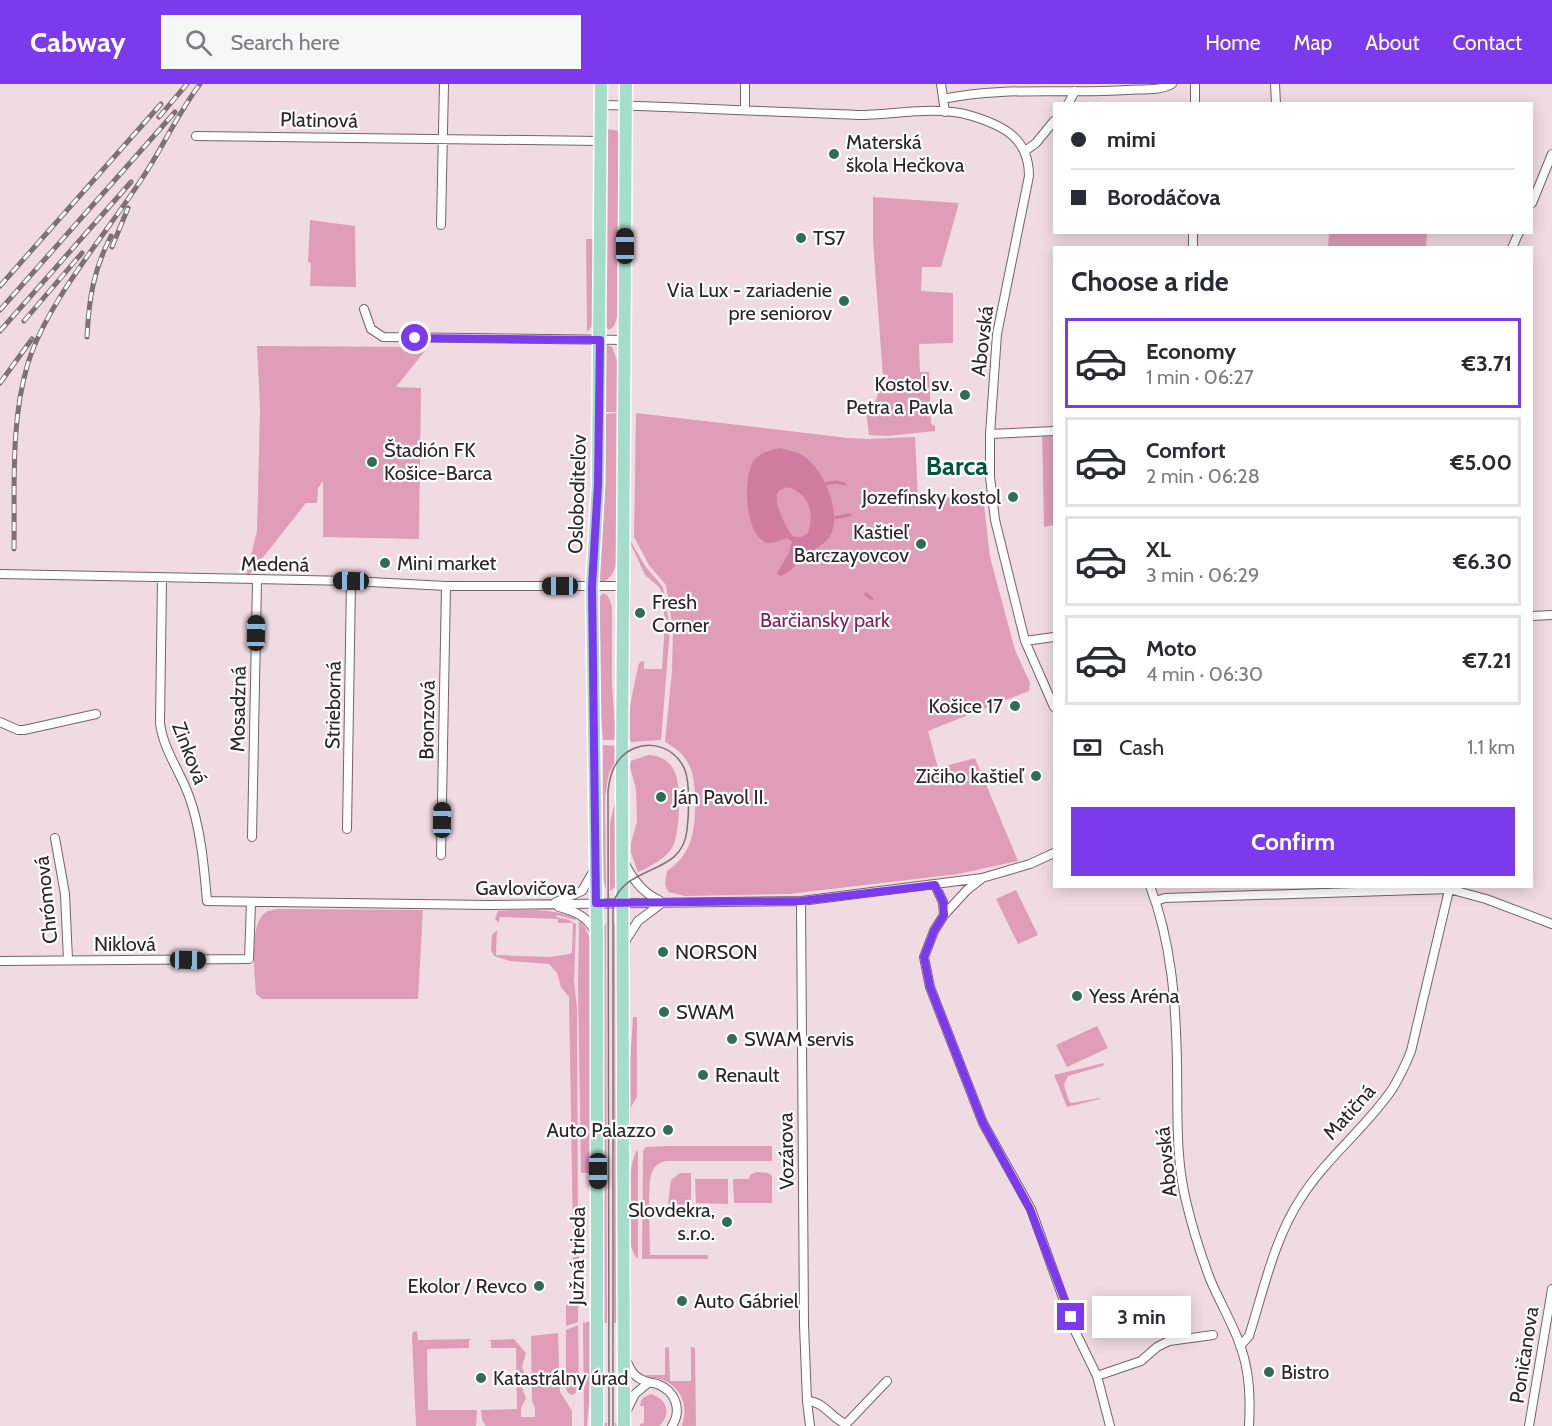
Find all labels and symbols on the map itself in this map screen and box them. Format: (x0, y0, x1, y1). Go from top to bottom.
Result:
street label: Platinová (280, 107, 358, 133)
place label: Materská škola Hečkova (846, 130, 965, 177)
marker: Materská škola Hečkova (827, 147, 841, 161)
place label: TS7 (813, 226, 845, 250)
car (616, 228, 634, 264)
marker: TS7 (794, 231, 808, 245)
place label: Via Lux - zariadenie pre seniorov (667, 278, 832, 325)
marker: Via Lux - zariadenie pre seniorov (837, 294, 851, 308)
street label: Abovská (966, 304, 998, 378)
route start (401, 324, 428, 351)
place label: Kostol sv. Petra a Pavla (846, 372, 953, 419)
marker: Kostol sv. Petra a Pavla (958, 388, 972, 402)
street label: Osloboditeľov (563, 434, 591, 554)
place label: Štadión FK Košice-Barca (384, 438, 492, 485)
district label: Barca (926, 450, 988, 482)
marker: Štadión FK Košice-Barca (365, 455, 379, 469)
place label: Jozefínsky kostol (861, 485, 1001, 509)
marker: Jozefínsky kostol (1006, 490, 1020, 504)
place label: Kaštieľ Barczayovcov (794, 520, 909, 567)
marker: Kaštieľ Barczayovcov (914, 537, 928, 551)
street label: Medená (241, 551, 310, 577)
place label: Mini market (397, 551, 496, 575)
marker: Mini market (378, 556, 392, 570)
car (333, 572, 369, 590)
car (542, 577, 578, 595)
place label: Fresh Corner (652, 590, 710, 637)
marker: Fresh Corner (633, 606, 647, 620)
park label: Barčiansky park (760, 608, 890, 632)
car (247, 615, 265, 651)
street label: Strieborná (320, 660, 346, 749)
street label: Mosadzná (225, 665, 251, 752)
street label: Bronzová (414, 680, 440, 760)
place label: Košice 17 (929, 694, 1003, 718)
marker: Košice 17 (1008, 699, 1022, 713)
street label: Zinková (167, 718, 213, 788)
place label: Zičiho kaštieľ (916, 764, 1024, 788)
marker: Zičiho kaštieľ (1029, 769, 1043, 783)
place label: Ján Pavol II. (672, 785, 768, 809)
marker: Ján Pavol II. (654, 790, 668, 804)
car (433, 802, 451, 838)
street label: Chrómová (29, 855, 63, 945)
street label: Gavlovičova (475, 876, 577, 900)
street label: Niklová (94, 932, 156, 956)
place label: NORSON (675, 940, 758, 964)
marker: NORSON (656, 945, 670, 959)
car (170, 951, 206, 969)
place label: Yess Aréna (1088, 984, 1180, 1008)
marker: Yess Aréna (1070, 989, 1084, 1003)
place label: SWAM (676, 1000, 734, 1024)
marker: SWAM (657, 1005, 671, 1019)
place label: SWAM servis (744, 1027, 854, 1051)
marker: SWAM servis (725, 1032, 739, 1046)
place label: Renault (715, 1063, 780, 1087)
marker: Renault (696, 1068, 710, 1082)
street label: Matičná (1318, 1079, 1380, 1145)
street label: Vozárova (773, 1112, 799, 1190)
place label: Auto Palazzo (547, 1118, 656, 1142)
marker: Auto Palazzo (661, 1123, 675, 1137)
street label: Abovská (1150, 1125, 1182, 1198)
car (589, 1153, 607, 1189)
place label: Slovdekra, s.r.o. (628, 1198, 715, 1245)
street label: Južná trieda (564, 1206, 590, 1306)
marker: Slovdekra, s.r.o. (720, 1215, 734, 1229)
place label: Ekolor / Revco (408, 1274, 527, 1298)
marker: Ekolor / Revco (532, 1279, 546, 1293)
place label: Auto Gábriel (694, 1289, 799, 1313)
marker: Auto Gábriel (675, 1294, 689, 1308)
callout: 3 min (1092, 1296, 1191, 1338)
route end (1057, 1303, 1084, 1330)
street label: Poničanova (1505, 1305, 1544, 1405)
place label: Bistro (1281, 1360, 1329, 1384)
marker: Bistro (1262, 1365, 1276, 1379)
place label: Katastrálny úrad (493, 1366, 628, 1390)
marker: Katastrálny úrad (474, 1371, 488, 1385)

